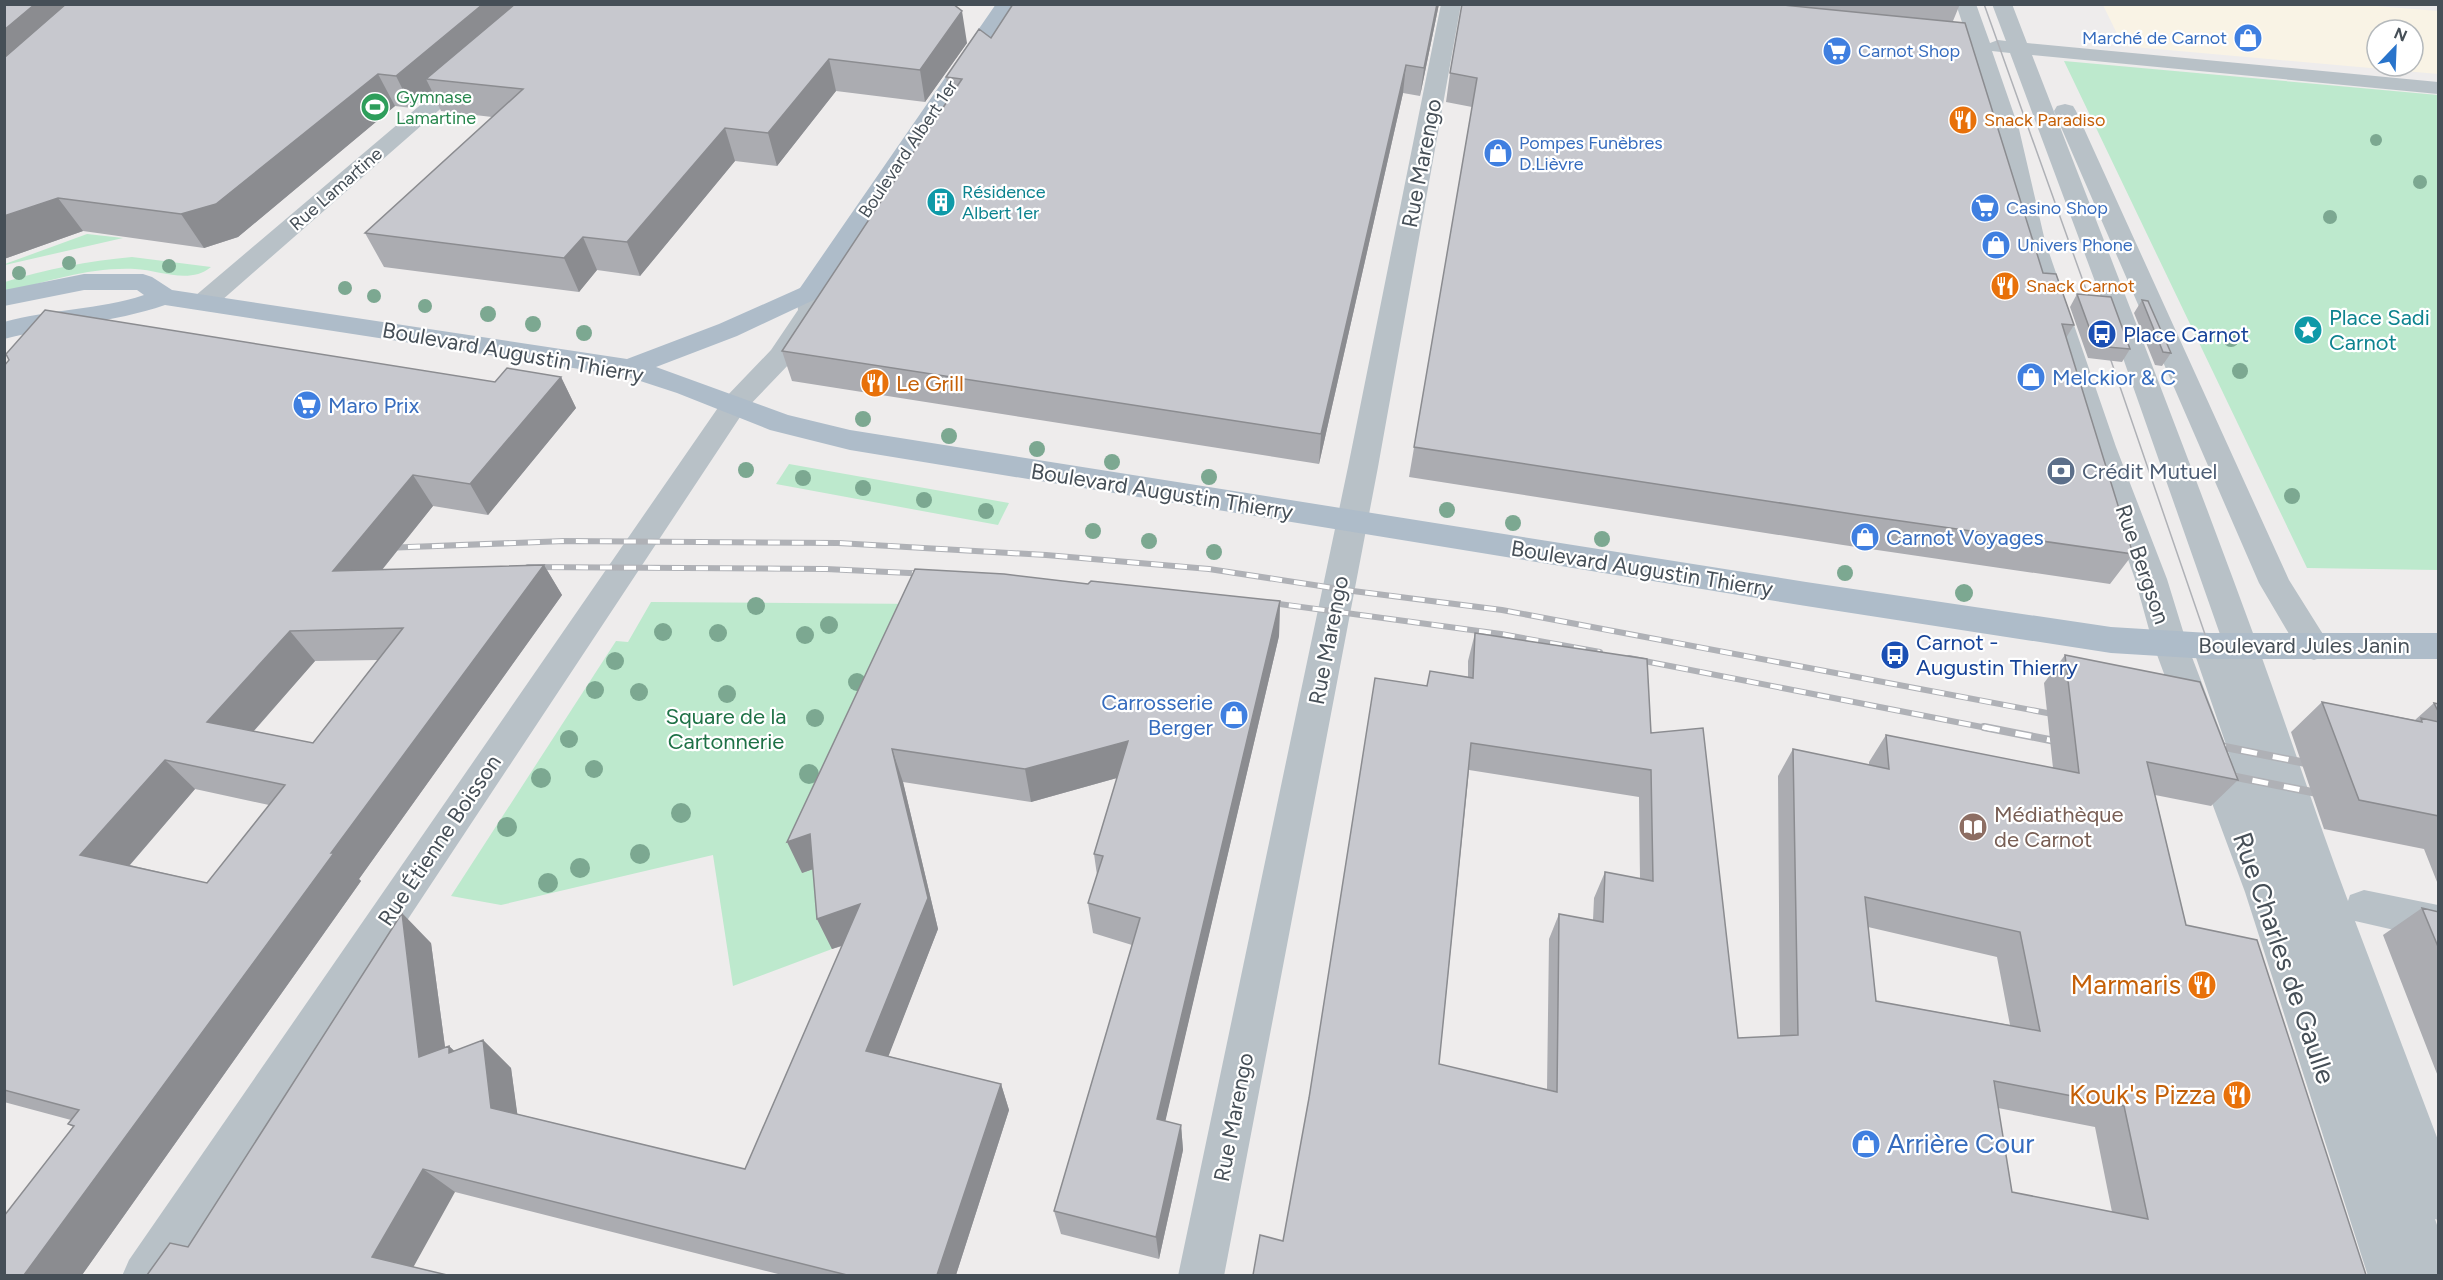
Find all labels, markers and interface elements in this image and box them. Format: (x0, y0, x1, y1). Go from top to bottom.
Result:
north arrow (2365, 18, 2425, 78)
shop icon: Marché de Carnot (2232, 22, 2264, 54)
text: N (2391, 23, 2410, 46)
place label: Marché de Carnot (2082, 27, 2227, 49)
supermarket icon: Carnot Shop (1821, 35, 1853, 67)
place label: Carnot Shop (1858, 40, 1960, 62)
street label: Boulevard Albert 1er (854, 76, 962, 222)
place label: Gymnase Lamartine (396, 86, 476, 129)
sports icon: Gymnase Lamartine (359, 91, 391, 123)
street label: Rue Marengo (1396, 96, 1447, 230)
restaurant icon: Snack Paradiso (1947, 104, 1979, 136)
place label: Snack Paradiso (1984, 109, 2105, 131)
place label: Pompes Funèbres D.Lièvre (1519, 132, 1663, 175)
shop icon: Pompes Funèbres D.Lièvre (1482, 137, 1514, 169)
street label: Rue Lamartine (285, 143, 387, 235)
place label: Résidence Albert 1er (962, 181, 1046, 224)
building icon: Résidence Albert 1er (925, 186, 957, 218)
supermarket icon: Casino Shop (1969, 192, 2001, 224)
place label: Casino Shop (2006, 197, 2108, 219)
shop icon: Univers Phone (1980, 229, 2012, 261)
place label: Univers Phone (2017, 234, 2133, 256)
restaurant icon: Snack Carnot (1989, 270, 2021, 302)
place label: Snack Carnot (2026, 275, 2135, 297)
place label: Place Sadi Carnot (2329, 304, 2430, 356)
place icon: Place Sadi Carnot (2292, 314, 2324, 346)
street label: Boulevard Augustin Thierry (380, 316, 646, 389)
bus stop icon: Place Carnot (2086, 318, 2118, 350)
place label: Place Carnot (2123, 321, 2249, 348)
shop icon: Melckior & C (2015, 361, 2047, 393)
place label: Melckior & C (2052, 364, 2176, 391)
restaurant icon: Le Grill (859, 367, 891, 399)
place label: Le Grill (896, 370, 964, 397)
supermarket icon: Maro Prix (291, 389, 323, 421)
place label: Maro Prix (328, 392, 420, 419)
bank icon: Crédit Mutuel (2045, 455, 2077, 487)
street label: Boulevard Augustin Thierry (1029, 457, 1295, 526)
place label: Crédit Mutuel (2082, 458, 2217, 485)
street label: Rue Bergson (2109, 501, 2176, 627)
shop icon: Carnot Voyages (1849, 521, 1881, 553)
place label: Carnot Voyages (1886, 524, 2044, 551)
street label: Boulevard Augustin Thierry (1509, 534, 1775, 603)
street label: Rue Marengo (1303, 573, 1354, 707)
place label: Carnot - Augustin Thierry (1916, 629, 2078, 681)
street label: Boulevard Jules Janin (2198, 632, 2410, 659)
bus stop icon: Carnot - Augustin Thierry (1879, 639, 1911, 671)
place label: Carrosserie Berger (1101, 689, 1214, 741)
shop icon: Carrosserie Berger (1218, 699, 1250, 731)
park label: Square de la Cartonnerie (665, 703, 787, 755)
street label: Rue Étienne Boisson (372, 749, 507, 931)
place label: Médiathèque de Carnot (1994, 801, 2124, 853)
library icon: Médiathèque de Carnot (1957, 811, 1989, 843)
street label: Rue Charles de Gaulle (2226, 828, 2343, 1088)
place label: Marmaris (2071, 968, 2181, 1001)
restaurant icon: Marmaris (2186, 969, 2218, 1001)
street label: Rue Marengo (1208, 1050, 1259, 1184)
place label: Kouk's Pizza (2069, 1078, 2216, 1111)
restaurant icon: Kouk's Pizza (2221, 1079, 2253, 1111)
place label: Arrière Cour (1887, 1127, 2034, 1160)
shop icon: Arrière Cour (1850, 1128, 1882, 1160)

